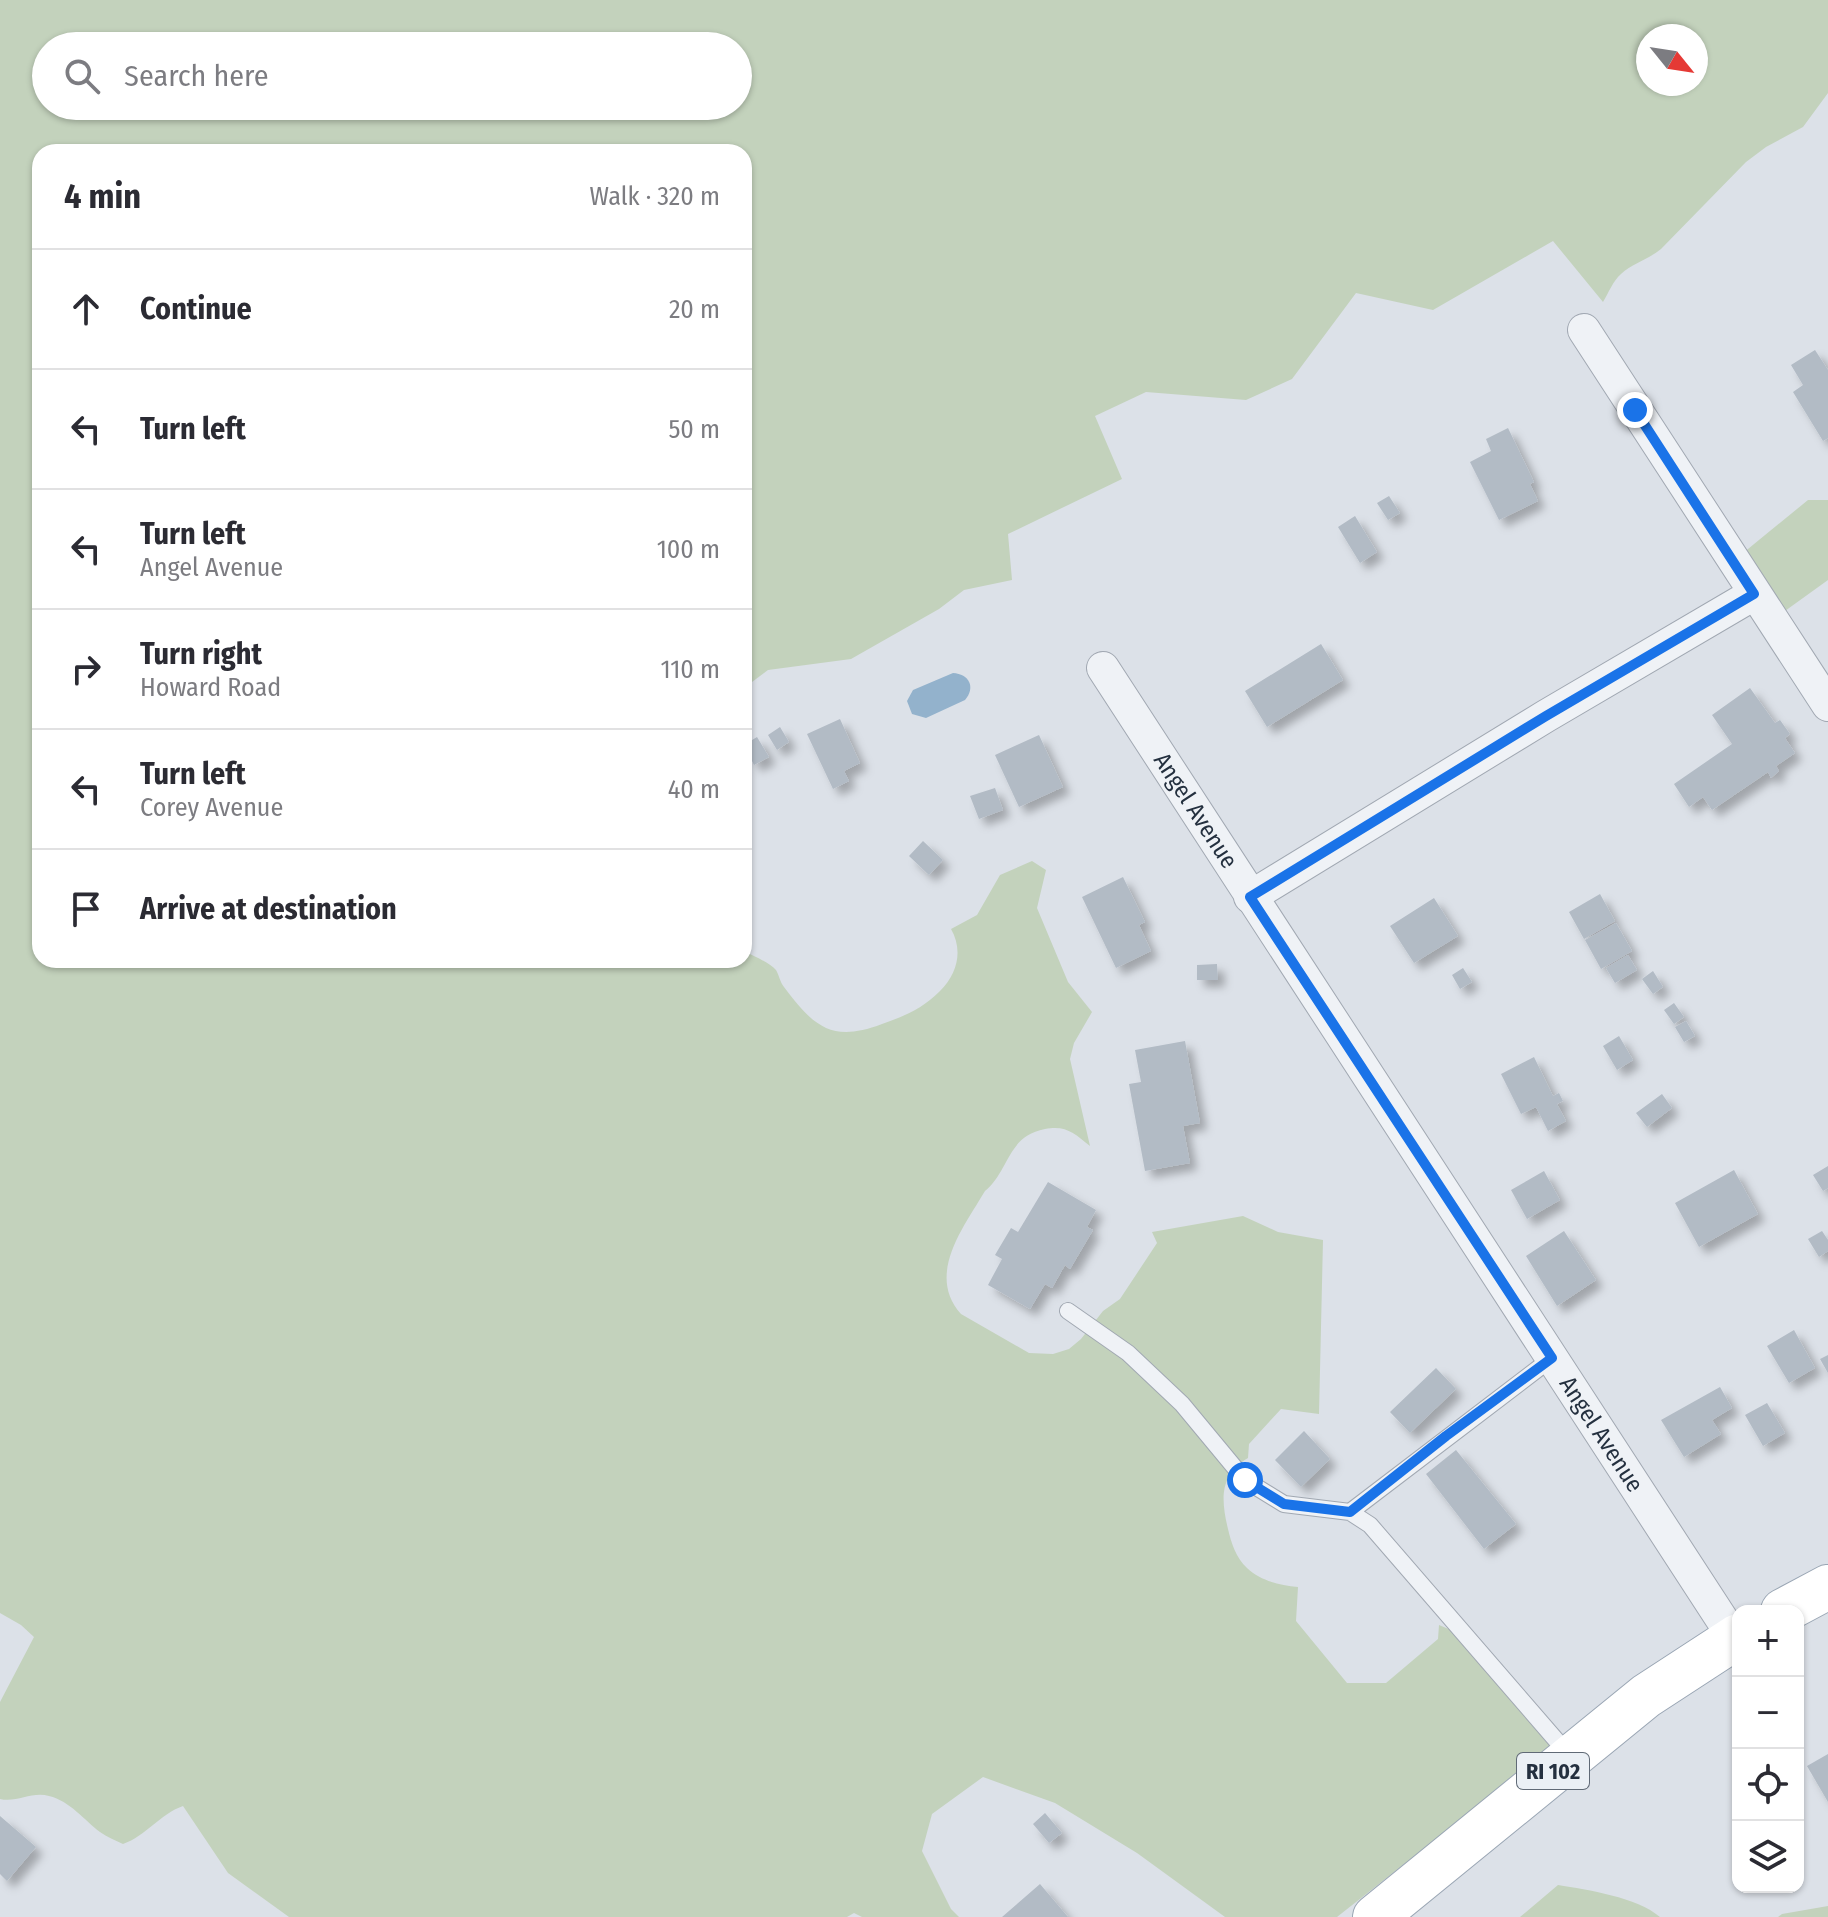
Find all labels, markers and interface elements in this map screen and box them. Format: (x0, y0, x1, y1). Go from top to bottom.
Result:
north arrow (1636, 24, 1708, 96)
search box (32, 32, 752, 120)
icon: search (60, 54, 104, 98)
text: Search here (124, 58, 269, 94)
text: 4 min (64, 176, 141, 217)
text: Walk · 320 m (589, 181, 720, 212)
icon: ahead (64, 287, 108, 331)
text: Continue (140, 291, 252, 327)
text: 20 m (669, 294, 720, 325)
route end (1617, 392, 1653, 428)
icon: left (64, 407, 108, 451)
text: Turn left (140, 411, 246, 447)
text: 50 m (668, 414, 720, 445)
text: Turn left (140, 516, 246, 552)
icon: left (64, 527, 108, 571)
text: 100 m (657, 534, 720, 565)
text: Angel Avenue (140, 552, 283, 583)
text: Turn right (140, 636, 262, 672)
icon: right (64, 647, 108, 691)
text: 110 m (660, 654, 720, 685)
text: Howard Road (140, 672, 281, 703)
street label: Angel Avenue (1148, 747, 1243, 874)
text: Turn left (140, 756, 246, 792)
icon: left (64, 767, 108, 811)
text: 40 m (668, 774, 720, 805)
text: Corey Avenue (140, 792, 283, 823)
icon: arrive (64, 887, 108, 931)
text: Arrive at destination (140, 891, 397, 927)
street label: Angel Avenue (1554, 1371, 1649, 1497)
route start (1227, 1462, 1263, 1498)
map controls (1732, 1605, 1804, 1893)
button: + (1732, 1605, 1804, 1677)
button: − (1732, 1677, 1804, 1749)
button: locate (1732, 1749, 1804, 1821)
road number: RI 102 (1517, 1753, 1589, 1789)
button: layers (1732, 1821, 1804, 1893)

